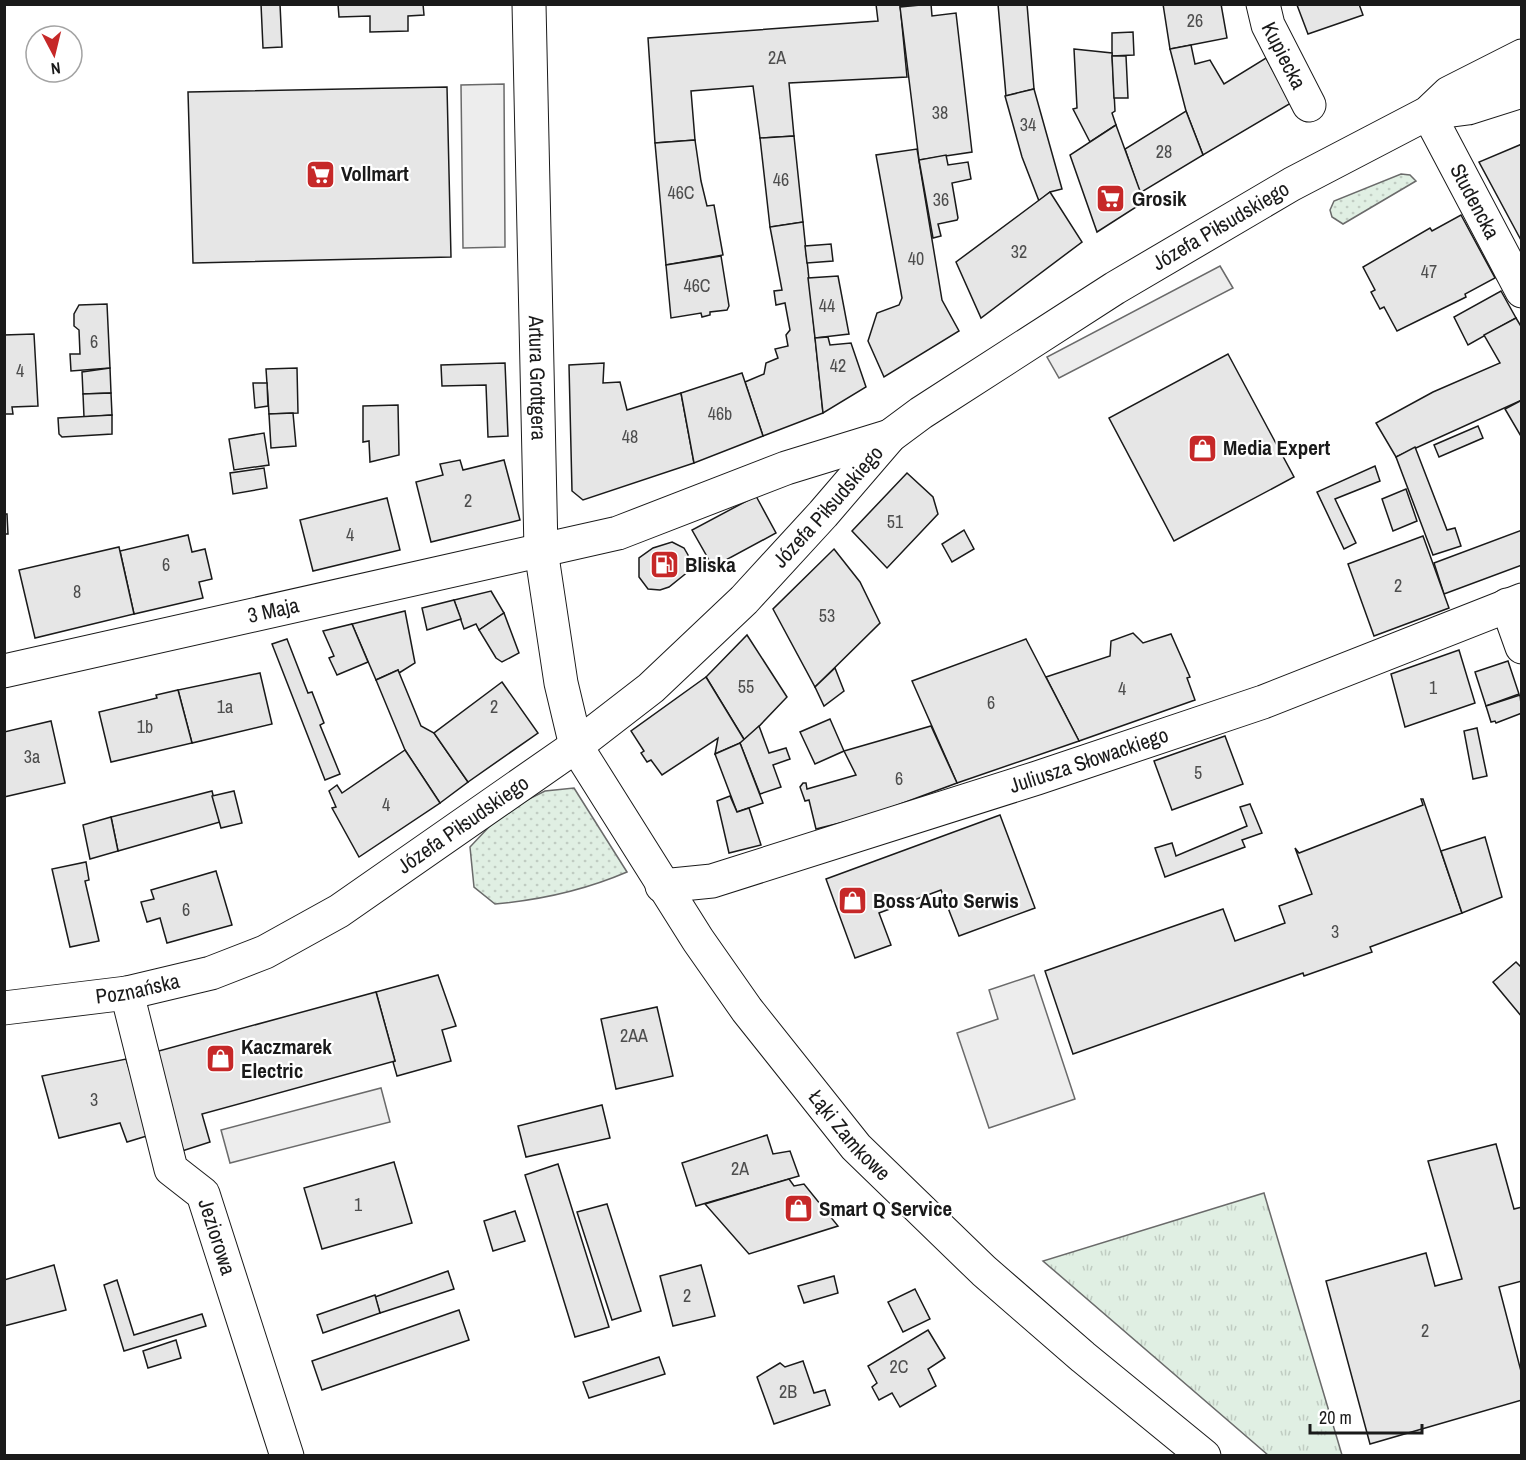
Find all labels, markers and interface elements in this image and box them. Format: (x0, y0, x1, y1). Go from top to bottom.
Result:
house number: 26 (1187, 8, 1203, 33)
street label: Kupiecka (1255, 17, 1314, 94)
north arrow (24, 24, 84, 84)
house number: 2A (768, 45, 786, 70)
text: N (50, 57, 62, 80)
house number: 38 (932, 100, 948, 125)
house number: 34 (1020, 112, 1036, 137)
house number: 28 (1156, 139, 1172, 164)
supermarket icon: Vollmart (304, 158, 336, 190)
street label: Studencka (1443, 158, 1507, 244)
place label: Vollmart (341, 159, 409, 188)
house number: 46 (773, 167, 789, 192)
street label: Józefa Piłsudskiego (1147, 174, 1294, 277)
house number: 46C (667, 180, 695, 205)
supermarket icon: Grosik (1095, 183, 1127, 215)
place label: Grosik (1132, 184, 1187, 213)
house number: 36 (933, 187, 949, 212)
house number: 32 (1011, 239, 1027, 264)
house number: 40 (908, 246, 924, 271)
house number: 47 (1421, 259, 1437, 284)
house number: 46C (683, 273, 711, 298)
house number: 44 (819, 293, 835, 318)
street label: Artura Grottgera (522, 314, 554, 441)
house number: 6 (90, 329, 98, 354)
house number: 42 (830, 353, 846, 378)
house number: 4 (16, 358, 24, 383)
house number: 46b (708, 401, 732, 426)
house number: 48 (622, 424, 638, 449)
shop icon: Media Expert (1186, 432, 1218, 464)
place label: Media Expert (1223, 433, 1330, 462)
street label: Józefa Piłsudskiego (766, 439, 890, 574)
house number: 2 (464, 488, 472, 513)
house number: 51 (887, 509, 904, 534)
house number: 4 (346, 522, 354, 547)
fuel station icon: Bliska (648, 549, 680, 581)
place label: Bliska (685, 550, 736, 579)
house number: 6 (162, 552, 170, 577)
house number: 2 (1394, 573, 1402, 598)
house number: 8 (73, 579, 81, 604)
street label: 3 Maja (245, 590, 302, 630)
house number: 53 (819, 603, 835, 628)
house number: 55 (738, 674, 754, 699)
house number: 1 (1429, 675, 1438, 700)
house number: 4 (1118, 676, 1126, 701)
house number: 6 (987, 690, 995, 715)
house number: 1a (217, 694, 233, 719)
house number: 2 (490, 694, 498, 719)
house number: 1b (137, 714, 153, 739)
street label: Juliusza Słowackiego (1006, 720, 1172, 800)
house number: 3a (24, 744, 40, 769)
house number: 5 (1194, 760, 1202, 785)
house number: 6 (895, 766, 903, 791)
street label: Józefa Piłsudskiego (391, 768, 534, 880)
house number: 4 (382, 792, 390, 817)
shop icon: Boss Auto Serwis (836, 885, 868, 917)
place label: Boss Auto Serwis (873, 886, 1019, 915)
house number: 6 (182, 897, 190, 922)
house number: 3 (1331, 919, 1339, 944)
street label: Poznańska (94, 966, 183, 1011)
house number: 2AA (620, 1023, 648, 1048)
place label: Kaczmarek Electric (241, 1032, 332, 1085)
shop icon: Kaczmarek Electric (204, 1043, 236, 1075)
street label: Łąki Zamkowe (802, 1084, 897, 1187)
house number: 3 (90, 1087, 98, 1112)
house number: 2A (731, 1156, 749, 1181)
house number: 1 (354, 1192, 363, 1217)
shop icon: Smart Q Service (782, 1193, 814, 1225)
place label: Smart Q Service (819, 1194, 952, 1223)
street label: Jeziorowa (191, 1195, 243, 1279)
house number: 2 (683, 1283, 691, 1308)
house number: 2 (1421, 1318, 1429, 1343)
house number: 2C (890, 1354, 908, 1379)
house number: 2B (779, 1379, 797, 1404)
scale bar (1310, 1397, 1422, 1435)
text: 20 m (1319, 1405, 1352, 1430)

